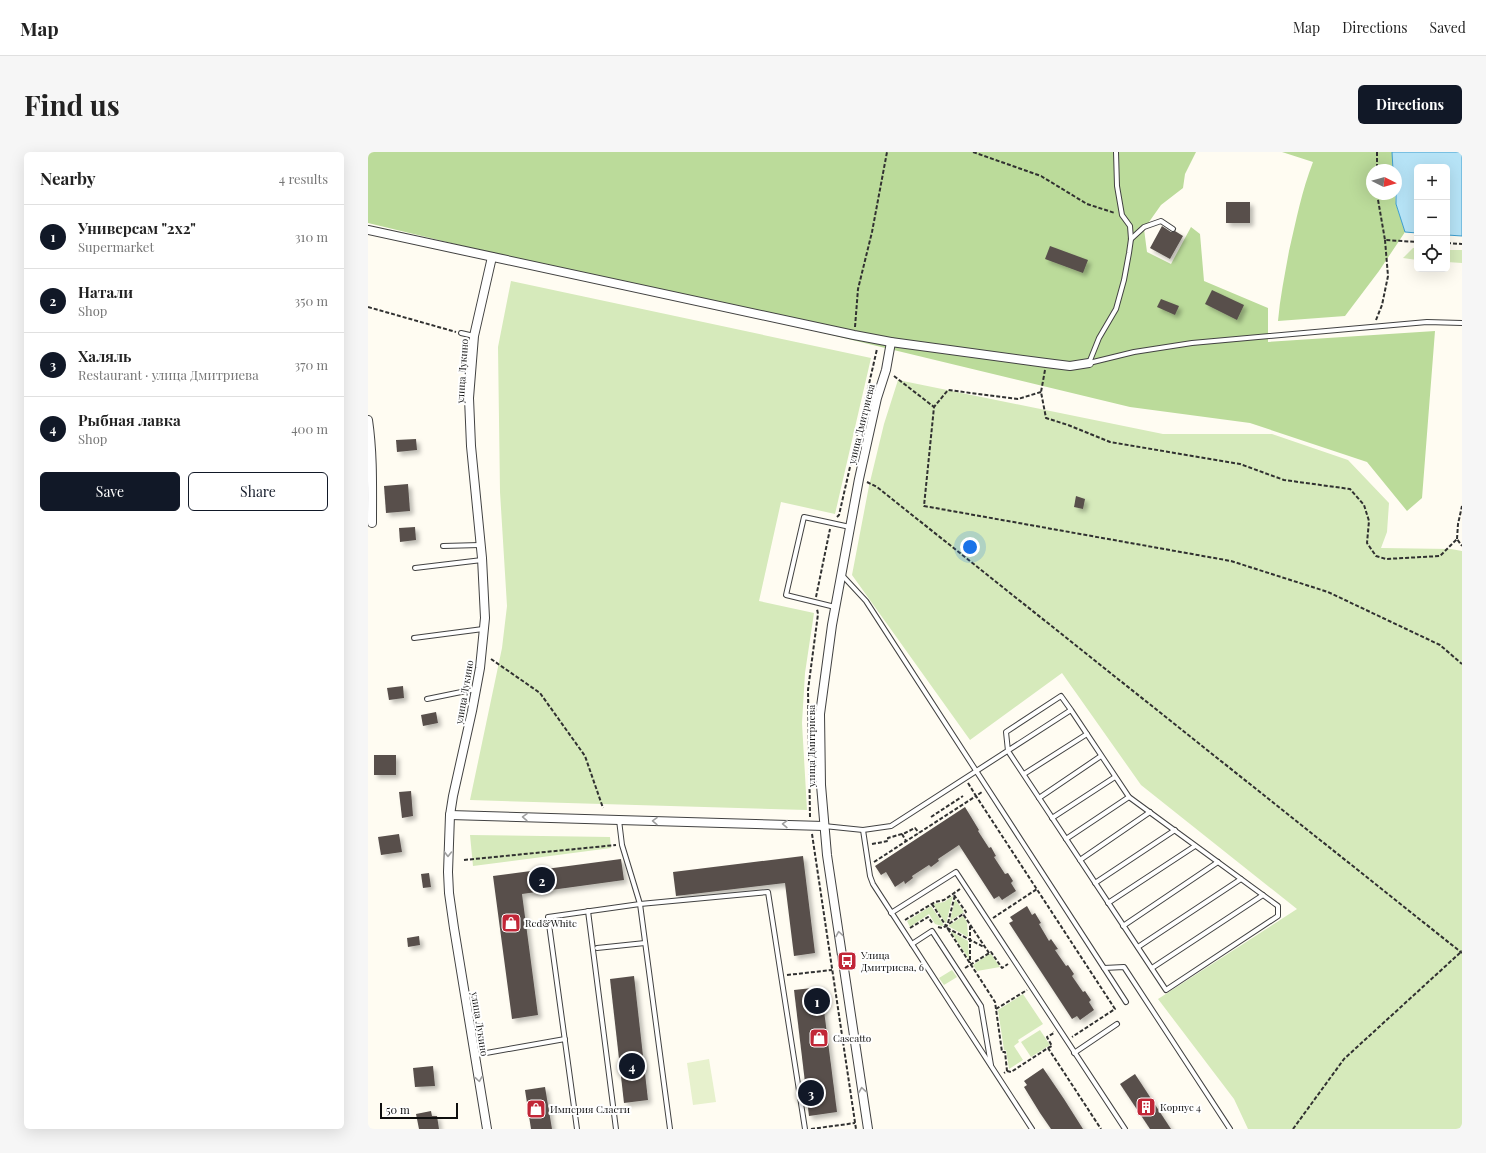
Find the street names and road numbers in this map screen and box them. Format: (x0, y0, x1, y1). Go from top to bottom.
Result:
street label: улица Лукино (453, 338, 471, 405)
street label: улица Дмитриева (844, 382, 878, 467)
street label: улица Лукино (451, 658, 477, 726)
street label: улица Дмитриева (804, 705, 818, 788)
street label: улица Лукино (468, 990, 492, 1058)

